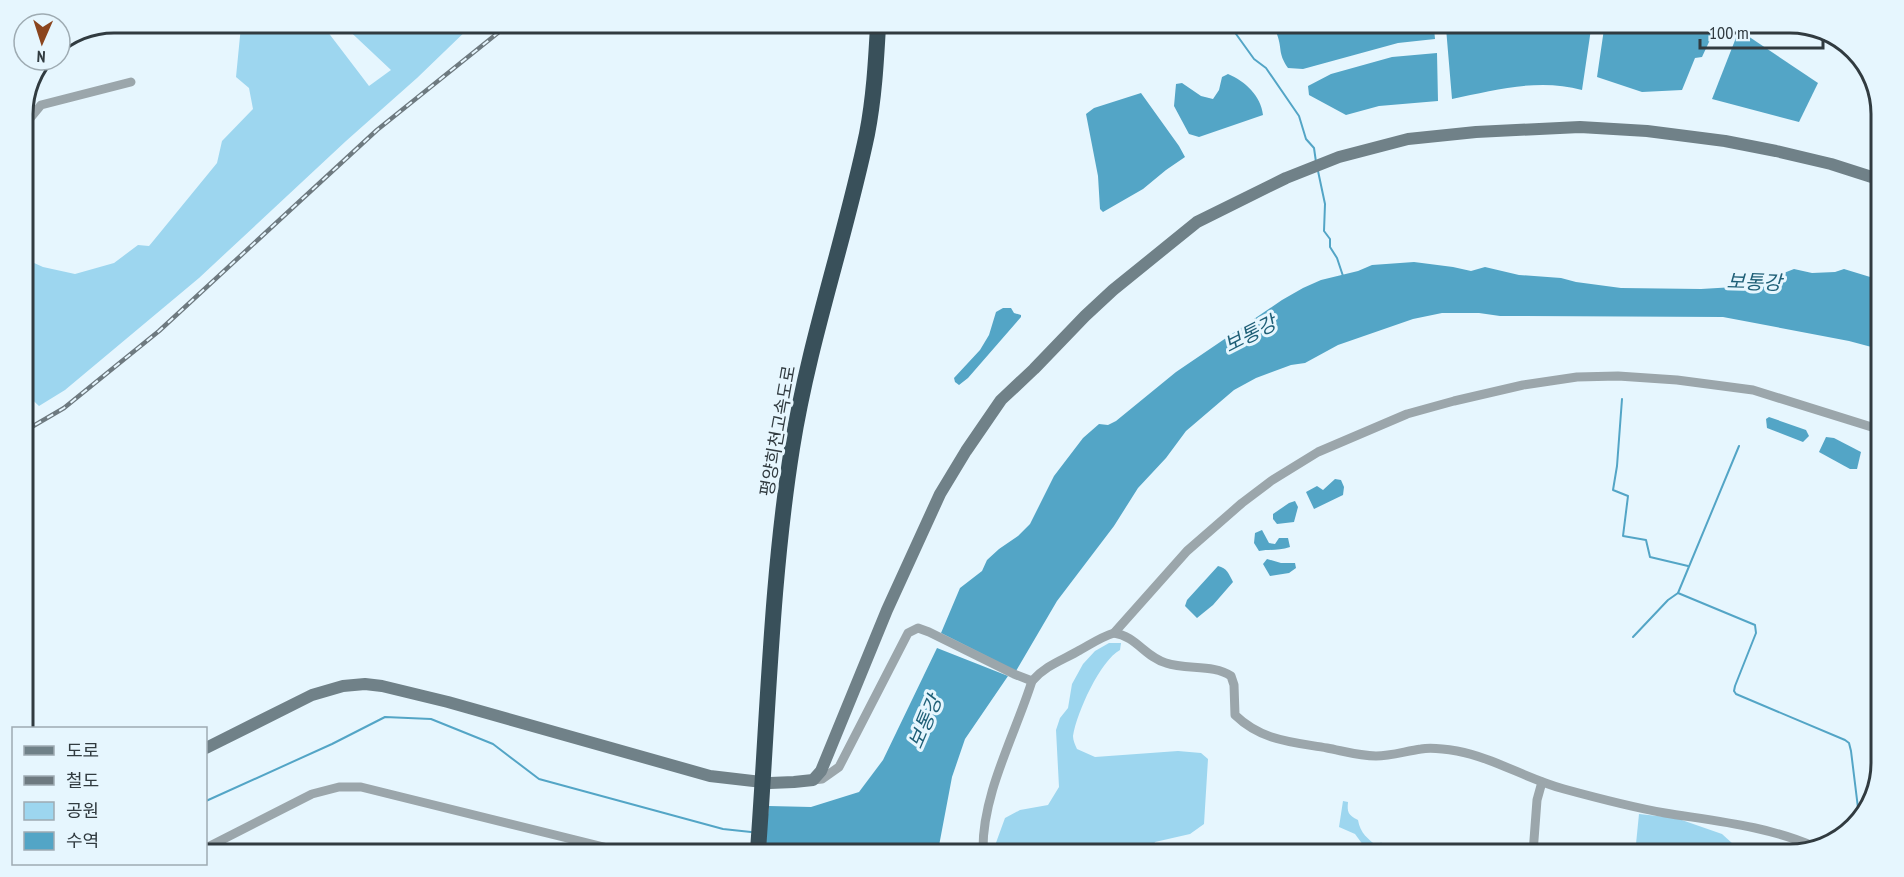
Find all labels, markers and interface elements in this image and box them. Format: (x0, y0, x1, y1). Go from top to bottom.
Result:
north arrow (12, 12, 72, 72)
scale bar (1700, 12, 1823, 50)
text: 100 m (1709, 21, 1749, 44)
text: N (36, 47, 46, 67)
water label: 보통강 (1726, 268, 1785, 296)
water label: 보통강 (1220, 309, 1283, 358)
street label: 평양희천고속도로 (755, 364, 800, 498)
water label: 보통강 (902, 689, 949, 752)
legend (12, 727, 207, 865)
text: 도로 (66, 739, 99, 762)
text: 철도 (66, 769, 99, 792)
text: 공원 (66, 799, 99, 822)
text: 수역 (66, 829, 99, 852)

